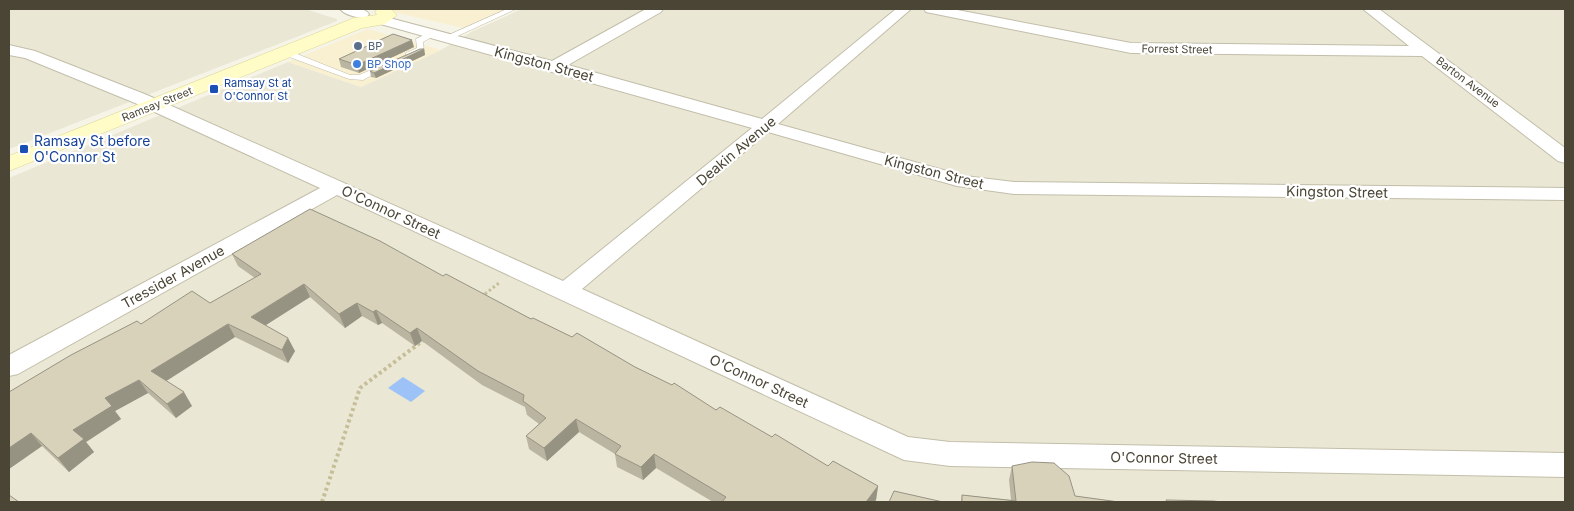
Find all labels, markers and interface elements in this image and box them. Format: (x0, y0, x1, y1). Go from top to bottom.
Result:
place label: BP (368, 39, 382, 53)
marker: BP (352, 40, 364, 52)
street label: Forrest Street (1141, 41, 1213, 57)
street label: Kingston Street (493, 42, 596, 85)
street label: Barton Avenue (1433, 54, 1503, 110)
place label: BP Shop (367, 57, 411, 71)
marker: BP Shop (351, 58, 363, 70)
place label: Ramsay St at O'Connor St (224, 76, 292, 103)
street label: Ramsay Street (120, 83, 195, 125)
marker: Ramsay St at O'Connor St (208, 83, 220, 95)
street label: Deakin Avenue (692, 112, 779, 189)
place label: Ramsay St before O'Connor St (34, 132, 151, 165)
marker: Ramsay St before O'Connor St (18, 143, 30, 155)
street label: Kingston Street (883, 151, 986, 192)
street label: O'Connor Street (339, 181, 444, 242)
street label: Kingston Street (1286, 182, 1388, 201)
street label: Tressider Avenue (118, 241, 227, 312)
street label: O'Connor Street (707, 350, 812, 411)
street label: O'Connor Street (1110, 448, 1218, 467)

